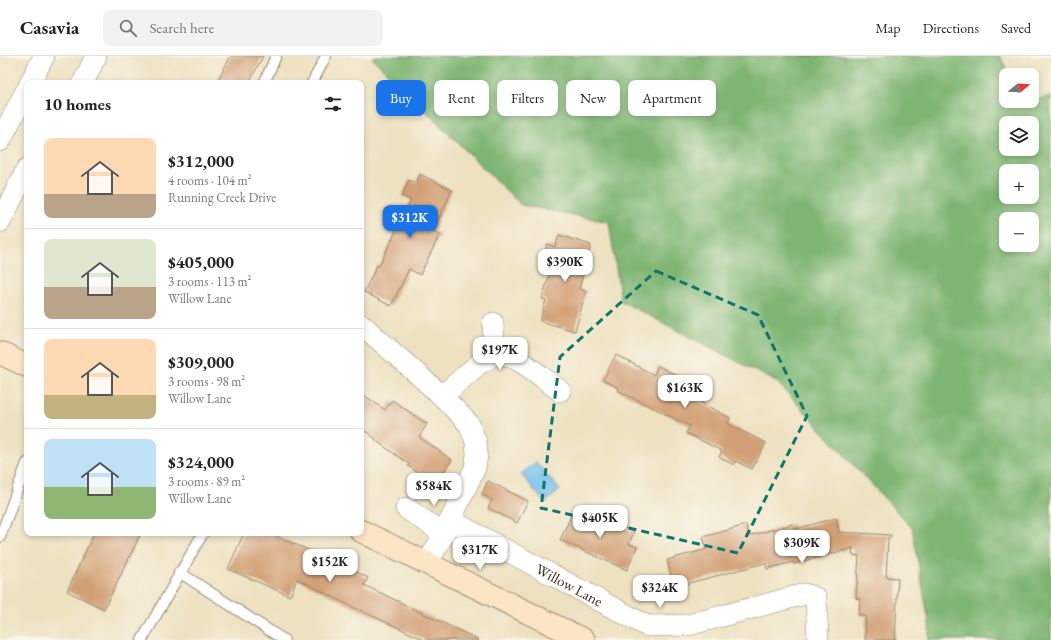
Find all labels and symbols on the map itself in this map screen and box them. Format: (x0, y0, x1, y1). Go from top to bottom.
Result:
north arrow (999, 68, 1039, 108)
pin: $312K (382, 205, 438, 239)
pin: $390K (537, 249, 593, 283)
pin: $197K (472, 337, 528, 371)
pin: $163K (657, 375, 713, 409)
pin: $584K (406, 473, 462, 507)
pin: $405K (572, 505, 628, 539)
pin: $309K (774, 530, 830, 564)
pin: $317K (452, 537, 508, 571)
pin: $152K (302, 549, 358, 583)
street label: Willow Lane (533, 559, 607, 610)
pin: $324K (632, 575, 688, 609)

